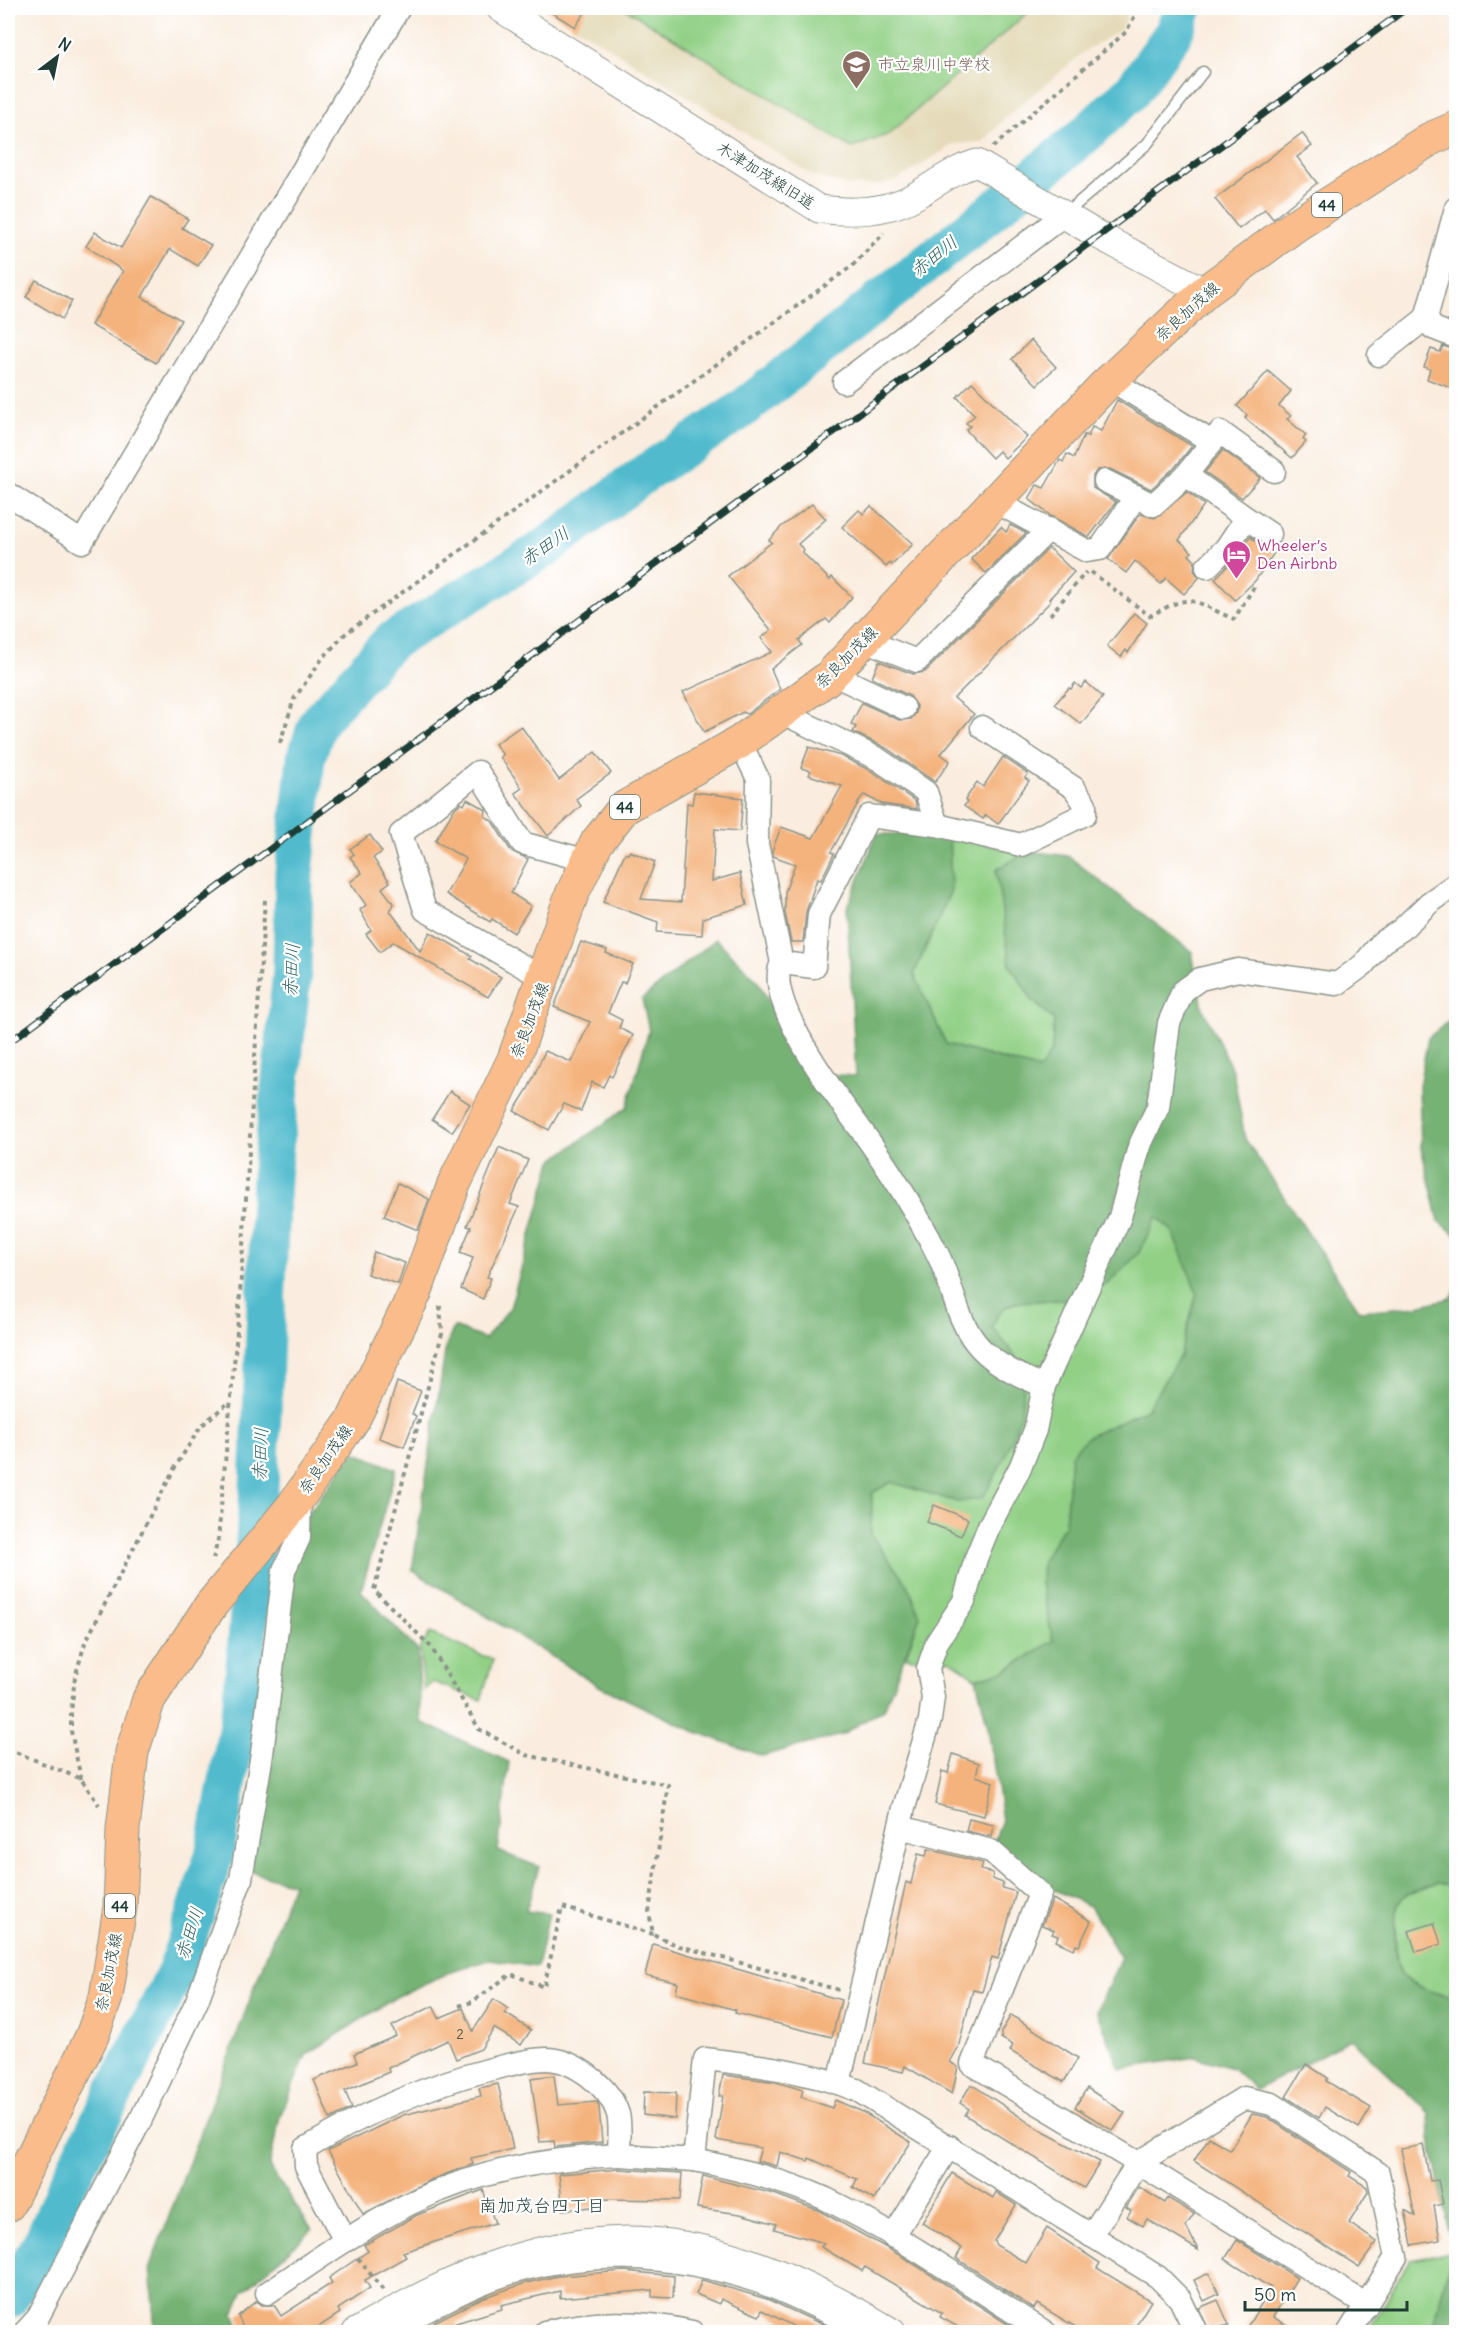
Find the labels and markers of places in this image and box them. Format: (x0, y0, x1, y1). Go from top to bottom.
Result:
school or university icon: 市立泉川中学校 (841, 48, 873, 90)
place label: 市立泉川中学校 (878, 54, 990, 74)
place label: Wheeler’s Den Airbnb (1257, 535, 1338, 573)
hotel icon: Wheeler’s Den Airbnb (1220, 538, 1252, 580)

